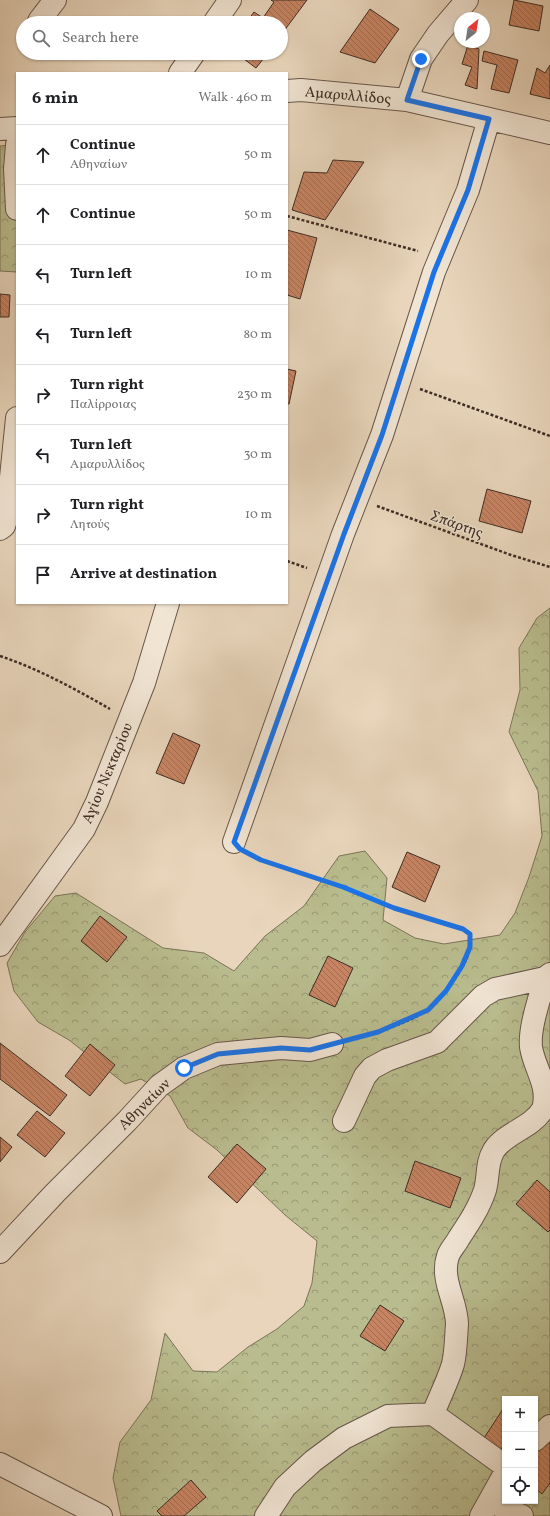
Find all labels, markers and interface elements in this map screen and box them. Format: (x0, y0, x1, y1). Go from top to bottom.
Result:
north arrow (454, 12, 490, 48)
search box (16, 16, 288, 60)
icon: search (30, 27, 52, 49)
text: Search here (62, 28, 139, 49)
route end (412, 50, 430, 68)
street label: Αμαρυλλίδος (304, 82, 392, 111)
text: 6 min (32, 87, 78, 110)
text: Walk · 460 m (199, 89, 272, 107)
text: Continue (70, 135, 135, 156)
icon: ahead (32, 144, 54, 166)
text: 50 m (244, 146, 272, 164)
text: Αθηναίων (70, 156, 127, 174)
icon: ahead (32, 204, 54, 226)
text: Continue (70, 204, 135, 225)
text: 50 m (244, 206, 272, 224)
icon: left (32, 264, 54, 286)
text: Turn left (70, 264, 132, 285)
text: 10 m (245, 266, 272, 284)
icon: left (32, 324, 54, 346)
text: Turn left (70, 324, 132, 345)
text: 80 m (243, 326, 272, 344)
text: Turn right (70, 375, 144, 396)
icon: right (32, 384, 54, 406)
text: 230 m (237, 386, 272, 404)
text: Παλίρροιας (70, 396, 136, 414)
text: Turn left (70, 435, 132, 456)
icon: left (32, 444, 54, 466)
text: 30 m (244, 446, 272, 464)
text: Αμαρυλλίδος (70, 456, 145, 474)
text: Turn right (70, 495, 144, 516)
icon: right (32, 504, 54, 526)
text: 10 m (245, 506, 272, 524)
street label: Σπάρτης (427, 506, 486, 545)
text: Λητούς (70, 516, 110, 534)
icon: arrive (32, 564, 54, 586)
text: Arrive at destination (70, 564, 217, 585)
street label: Αγίου Νεκταρίου (78, 720, 139, 827)
route start (175, 1059, 193, 1077)
street label: Αθηναίων (114, 1074, 176, 1136)
map controls (502, 1396, 538, 1504)
button: + (502, 1396, 538, 1432)
button: − (502, 1432, 538, 1468)
button: locate (502, 1468, 538, 1504)

